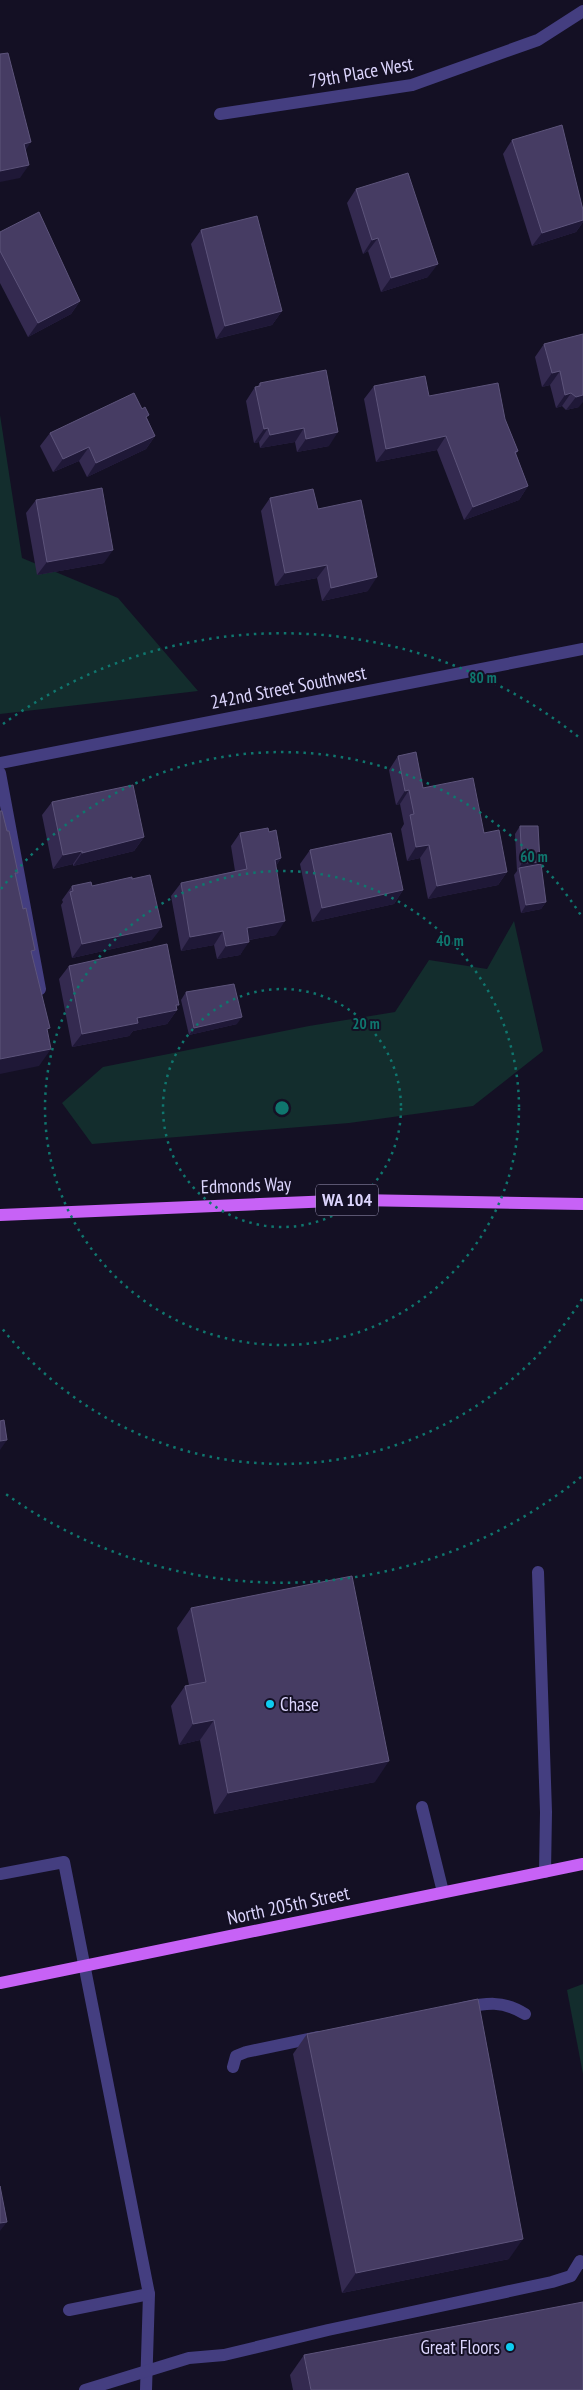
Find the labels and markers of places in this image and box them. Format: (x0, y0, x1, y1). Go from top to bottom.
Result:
centre of rings (273, 1099, 291, 1117)
place label: Chase (280, 1692, 319, 1716)
marker: Chase (264, 1698, 276, 1710)
place label: Great Floors (420, 2335, 500, 2359)
marker: Great Floors (504, 2341, 516, 2353)

